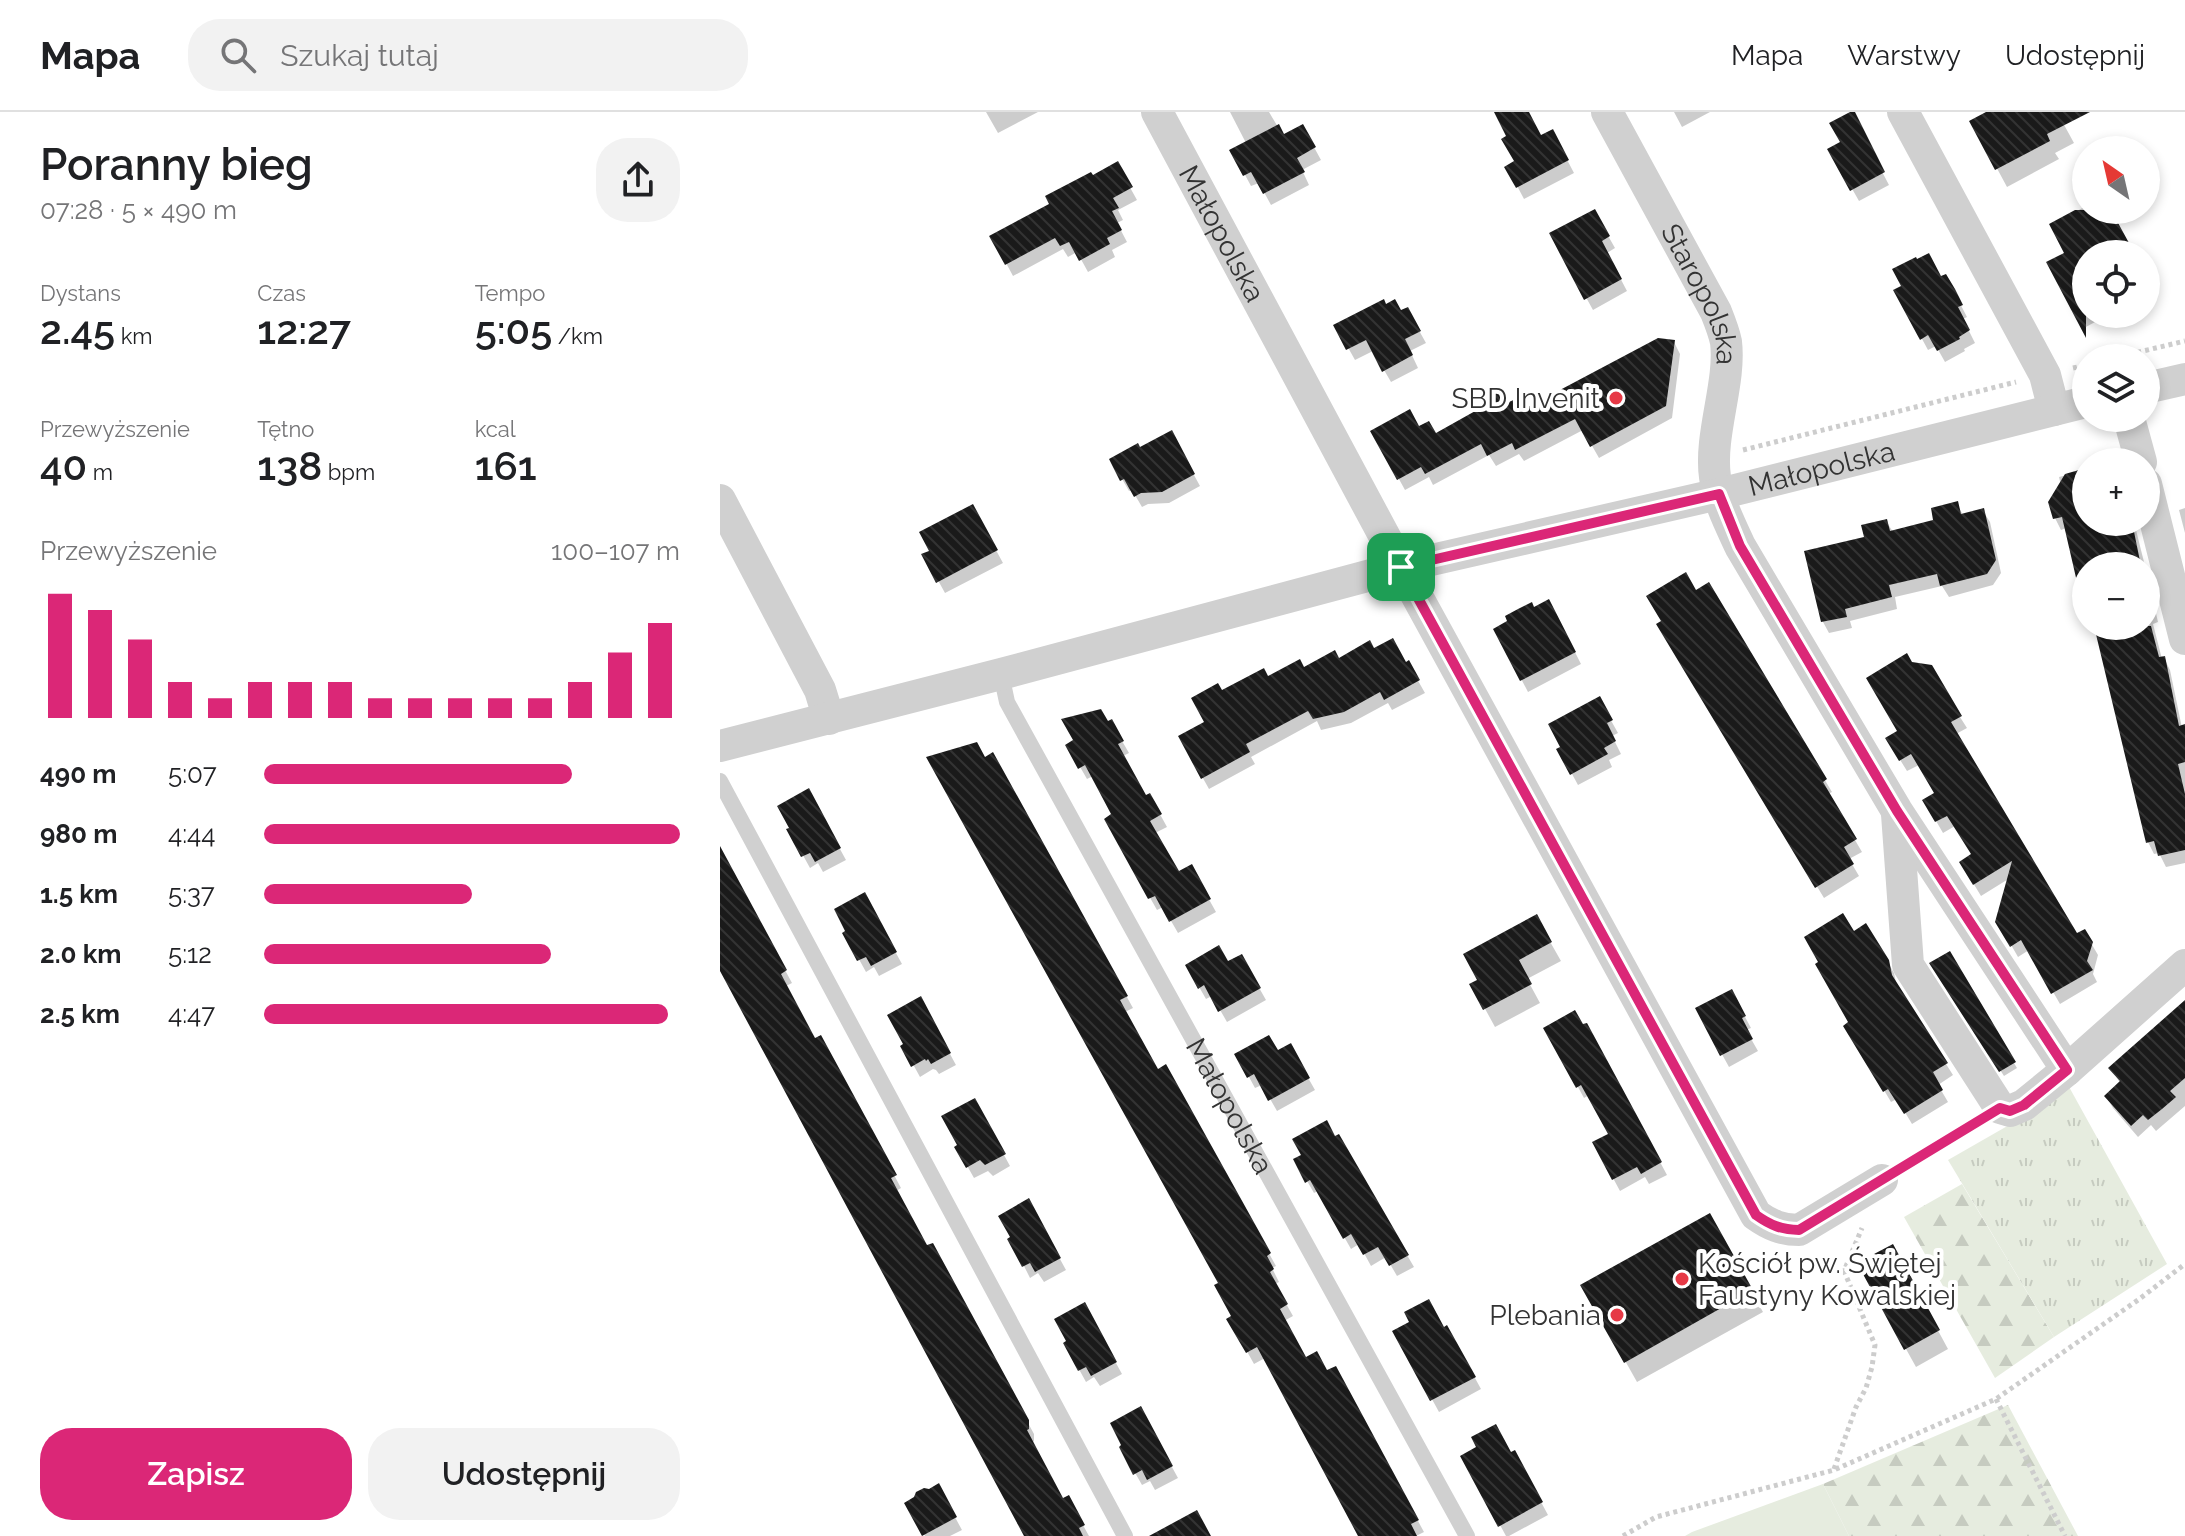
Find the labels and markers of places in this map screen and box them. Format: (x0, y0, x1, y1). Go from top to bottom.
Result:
place label: SBD Invenit (1452, 382, 1601, 415)
marker: SBD Invenit (1607, 389, 1625, 407)
pin (1367, 533, 1435, 601)
place label: Kościół pw. Świętej Faustyny Kowalskiej (1698, 1246, 1956, 1312)
marker: Kościół pw. Świętej Faustyny Kowalskiej (1673, 1270, 1691, 1288)
place label: Plebania (1489, 1299, 1601, 1332)
marker: Plebania (1608, 1306, 1626, 1324)

